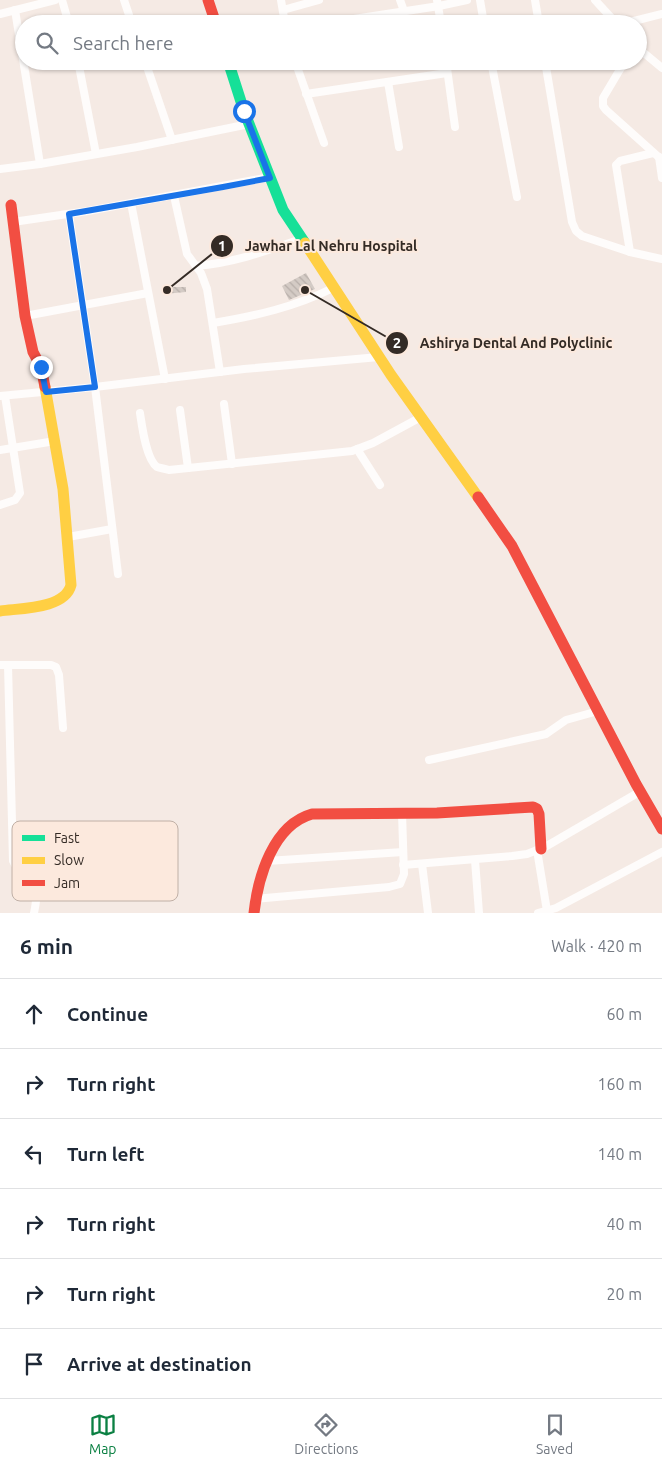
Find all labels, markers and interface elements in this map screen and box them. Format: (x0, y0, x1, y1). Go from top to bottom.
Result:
search box (15, 15, 647, 70)
icon: search (33, 29, 61, 57)
text: Search here (73, 32, 173, 54)
route start (233, 100, 256, 123)
callout: Jawhar Lal Nehru Hospital (210, 232, 427, 261)
text: 1 (218, 237, 226, 254)
text: Jawhar Lal Nehru Hospital (245, 238, 417, 254)
callout: Ashirya Dental And Polyclinic (384, 328, 622, 357)
text: 2 (393, 334, 401, 351)
text: Ashirya Dental And Polyclinic (420, 335, 612, 351)
route end (30, 356, 53, 379)
legend (12, 821, 178, 901)
text: Fast (54, 830, 80, 846)
text: Slow (54, 852, 84, 868)
text: Jam (54, 875, 80, 891)
text: 6 min (20, 934, 73, 958)
text: Walk · 420 m (551, 937, 642, 955)
icon: ahead (20, 1000, 48, 1028)
text: Continue (67, 1003, 148, 1025)
text: 60 m (606, 1005, 642, 1023)
icon: right (20, 1070, 48, 1098)
text: Turn right (67, 1073, 155, 1095)
text: 160 m (597, 1075, 642, 1093)
icon: left (20, 1140, 48, 1168)
text: Turn left (67, 1143, 145, 1165)
text: 140 m (597, 1145, 642, 1163)
icon: right (20, 1210, 48, 1238)
text: Turn right (67, 1213, 155, 1235)
text: 40 m (606, 1215, 642, 1233)
icon: right (20, 1280, 48, 1308)
text: Turn right (67, 1283, 155, 1305)
text: 20 m (606, 1285, 642, 1303)
icon: arrive (20, 1350, 48, 1378)
text: Arrive at destination (67, 1353, 252, 1375)
tab: Map (89, 1411, 117, 1457)
tab: Directions (294, 1411, 358, 1457)
tab: Saved (536, 1411, 573, 1457)

